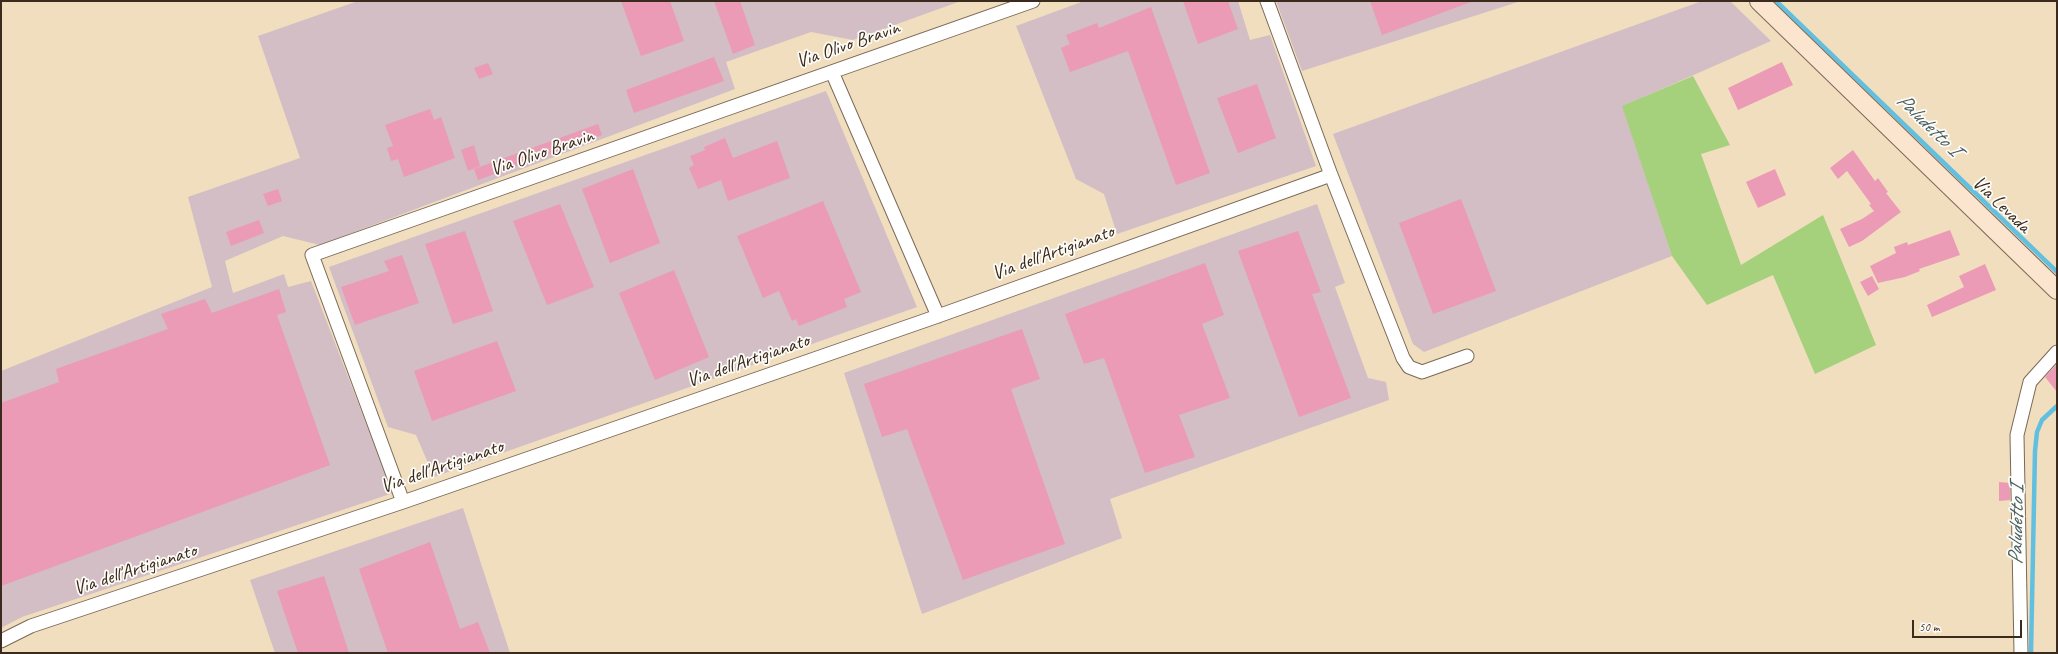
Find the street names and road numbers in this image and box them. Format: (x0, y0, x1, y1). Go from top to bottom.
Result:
street label: Via Olivo Bravin (793, 16, 903, 74)
street label: Via Olivo Bravin (487, 124, 597, 182)
street label: Via Levada (1967, 171, 2035, 239)
street label: Via dell'Artigianato (989, 220, 1117, 286)
street label: Via dell'Artigianato (684, 329, 812, 393)
street label: Via dell'Artigianato (378, 435, 506, 499)
street label: Via dell'Artigianato (71, 539, 199, 601)

